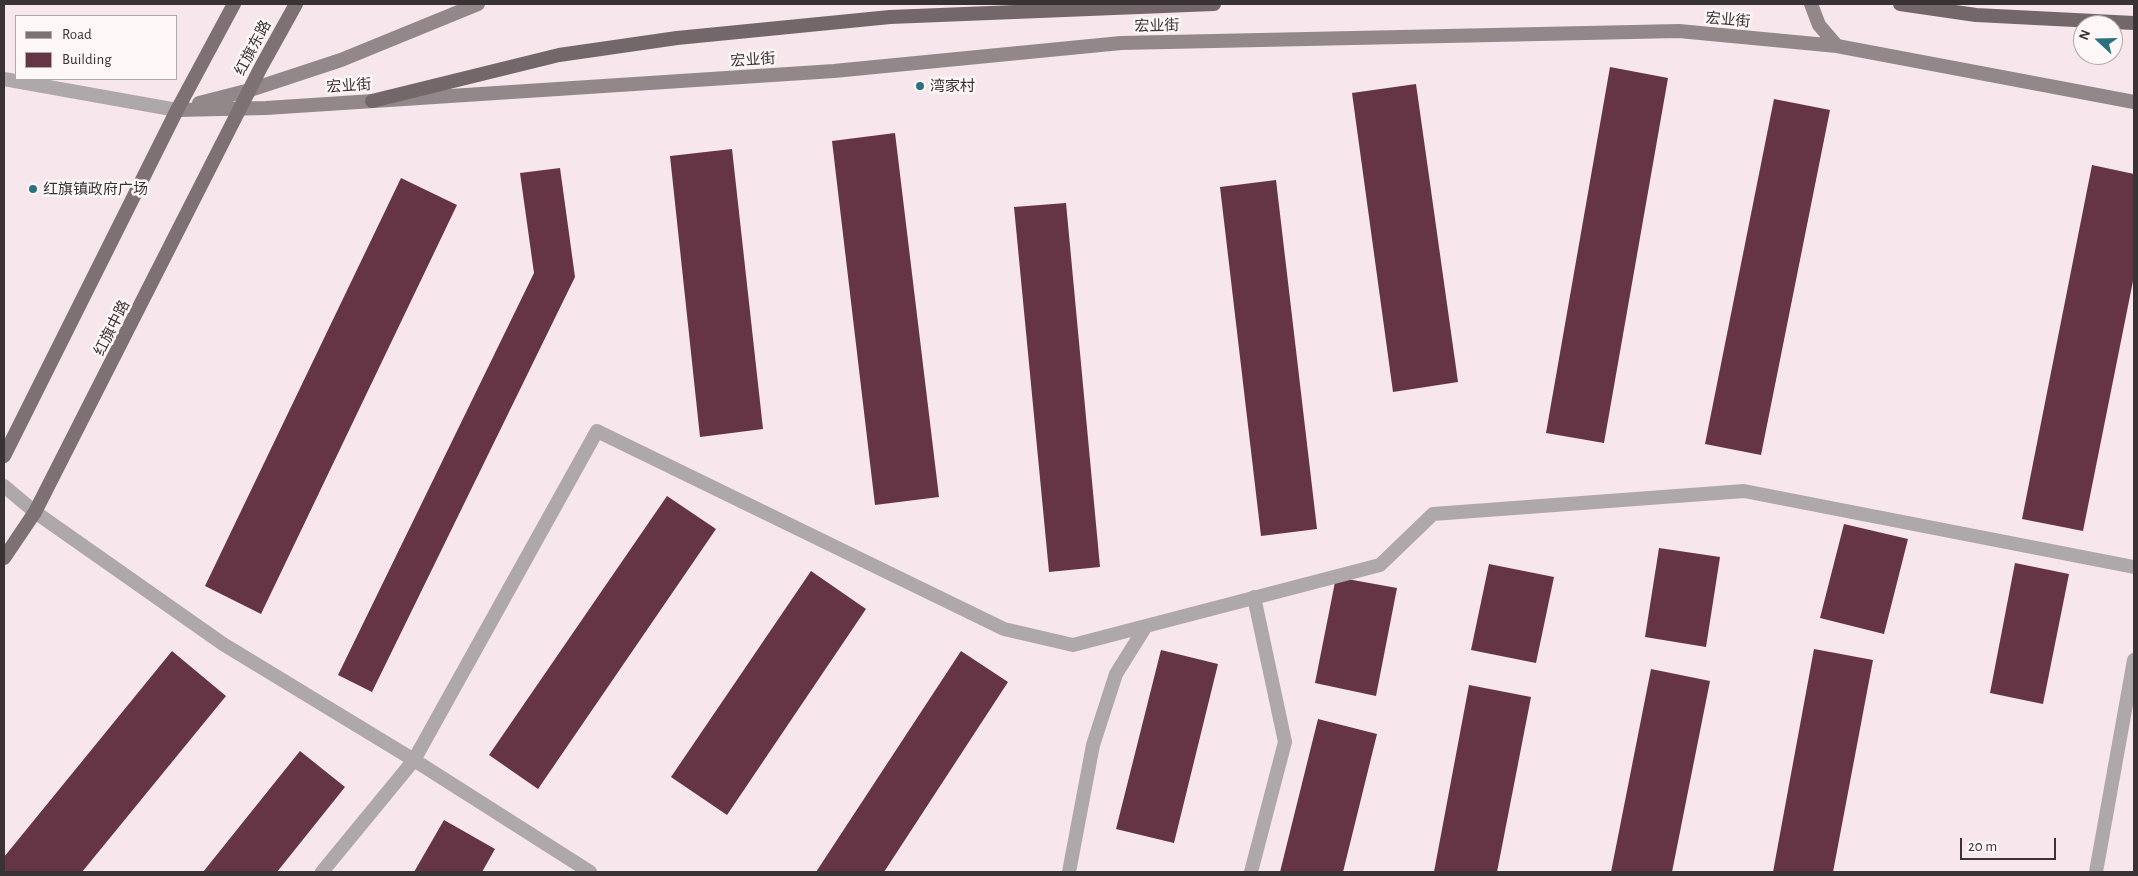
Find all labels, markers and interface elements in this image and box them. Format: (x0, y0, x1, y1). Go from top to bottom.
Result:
street label: 宏业街 (1705, 9, 1751, 31)
legend (15, 15, 178, 80)
north arrow (2073, 15, 2123, 65)
street label: 红旗东路 (231, 17, 275, 79)
street label: 宏业街 (1134, 17, 1180, 35)
text: Road (62, 27, 92, 42)
text: N (2077, 28, 2093, 42)
street label: 宏业街 (730, 49, 776, 71)
text: Building (62, 52, 112, 67)
street label: 宏业街 (326, 75, 372, 97)
place label: 湾家村 (930, 77, 975, 95)
marker: 湾家村 (914, 80, 926, 92)
place label: 红旗镇政府广场 (43, 180, 148, 198)
marker: 红旗镇政府广场 (27, 183, 39, 195)
street label: 红旗中路 (90, 297, 134, 359)
scale bar (1963, 828, 2059, 860)
text: 20 m (1968, 839, 1997, 854)

